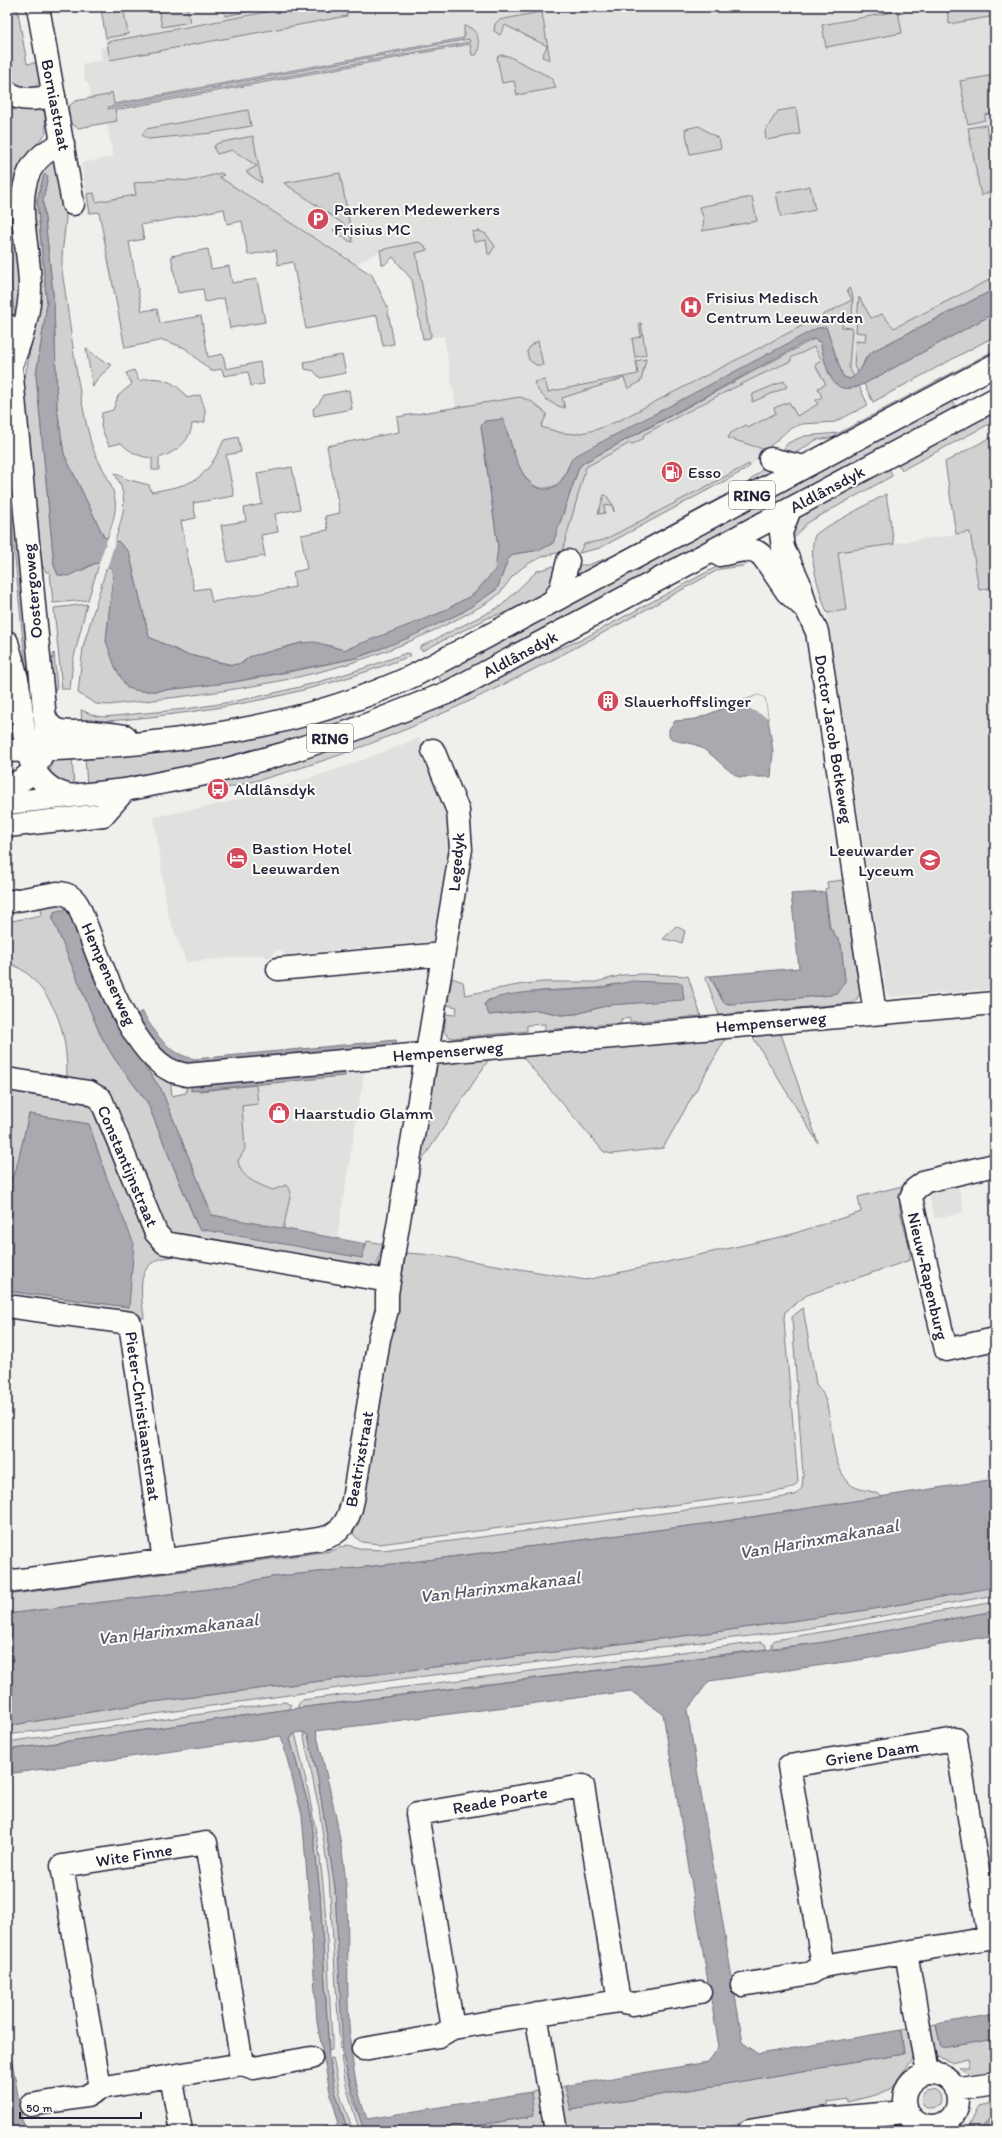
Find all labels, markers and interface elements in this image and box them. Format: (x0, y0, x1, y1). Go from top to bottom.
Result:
street label: Borniastraat (37, 58, 75, 152)
place label: Parkeren Medewerkers Frisius MC (334, 199, 500, 239)
parking icon: Parkeren Medewerkers Frisius MC (305, 206, 331, 232)
place label: Frisius Medisch Centrum Leeuwarden (706, 287, 863, 327)
hospital icon: Frisius Medisch Centrum Leeuwarden (678, 294, 704, 320)
fuel station icon: Esso (659, 459, 685, 485)
street label: Aldlânsdyk (786, 461, 868, 517)
place label: Esso (688, 462, 721, 482)
road number: RING (729, 481, 775, 509)
street label: Oostergoweg (18, 542, 46, 639)
street label: Aldlânsdyk (479, 626, 561, 682)
street label: Doctor Jacob Botkeweg (811, 653, 857, 825)
building icon: Slauerhoffslinger (595, 688, 621, 714)
place label: Slauerhoffslinger (624, 691, 752, 711)
road number: RING (307, 724, 353, 752)
bus stop icon: Aldlânsdyk (205, 776, 231, 802)
place label: Aldlânsdyk (234, 779, 316, 799)
street label: Legedyk (443, 831, 469, 892)
place label: Bastion Hotel Leeuwarden (252, 838, 352, 878)
place label: Leeuwarder Lyceum (829, 840, 914, 880)
hotel icon: Bastion Hotel Leeuwarden (224, 845, 250, 871)
school or university icon: Leeuwarder Lyceum (917, 847, 943, 873)
street label: Hempenserweg (77, 919, 141, 1029)
street label: Hempenserweg (715, 1007, 827, 1037)
street label: Hempenserweg (392, 1036, 504, 1066)
shop icon: Haarstudio Glamm (266, 1100, 292, 1126)
street label: Constantijnstraat (93, 1102, 163, 1230)
place label: Haarstudio Glamm (294, 1103, 433, 1123)
street label: Nieuw-Rapenburg (904, 1210, 953, 1342)
street label: Pieter-Christiaanstraat (121, 1330, 165, 1503)
street label: Beatrixstraat (341, 1409, 377, 1509)
water label: Van Harinxmakanaal (738, 1514, 902, 1564)
water label: Van Harinxmakanaal (419, 1566, 583, 1608)
water label: Van Harinxmakanaal (97, 1608, 261, 1650)
street label: Griene Daam (824, 1736, 920, 1770)
street label: Reade Poarte (451, 1782, 549, 1818)
street label: Wite Finne (94, 1839, 174, 1871)
scale bar (20, 2094, 141, 2120)
text: 50 m (26, 2101, 52, 2115)

